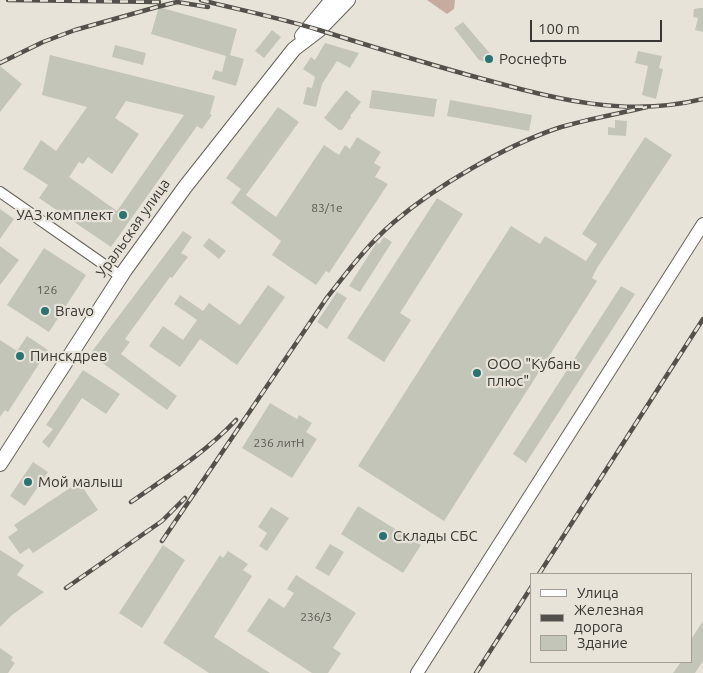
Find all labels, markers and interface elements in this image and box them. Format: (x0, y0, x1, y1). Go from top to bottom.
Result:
scale bar (533, 10, 666, 42)
text: 100 m (538, 20, 580, 37)
place label: Роснефть (499, 50, 566, 68)
marker: Роснефть (483, 53, 495, 65)
street label: Уральская улица (92, 175, 174, 281)
house number: 83/1е (311, 201, 343, 215)
place label: УАЗ комплект (16, 206, 113, 224)
marker: УАЗ комплект (117, 209, 129, 221)
house number: 126 (37, 283, 57, 297)
place label: Bravo (55, 302, 94, 320)
marker: Bravo (39, 305, 51, 317)
place label: Пинскдрев (30, 347, 107, 365)
marker: Пинскдрев (14, 350, 26, 362)
place label: ООО "Кубань плюс" (487, 355, 580, 390)
marker: ООО "Кубань плюс" (471, 367, 483, 379)
house number: 236 литН (254, 436, 304, 450)
place label: Мой малыш (38, 473, 123, 491)
marker: Мой малыш (22, 476, 34, 488)
place label: Склады СБС (393, 527, 478, 545)
marker: Склады СБС (377, 530, 389, 542)
legend (530, 573, 693, 663)
text: Улица (577, 584, 619, 601)
text: Железная дорога (574, 601, 644, 635)
house number: 236/3 (300, 610, 332, 624)
text: Здание (577, 634, 628, 651)

